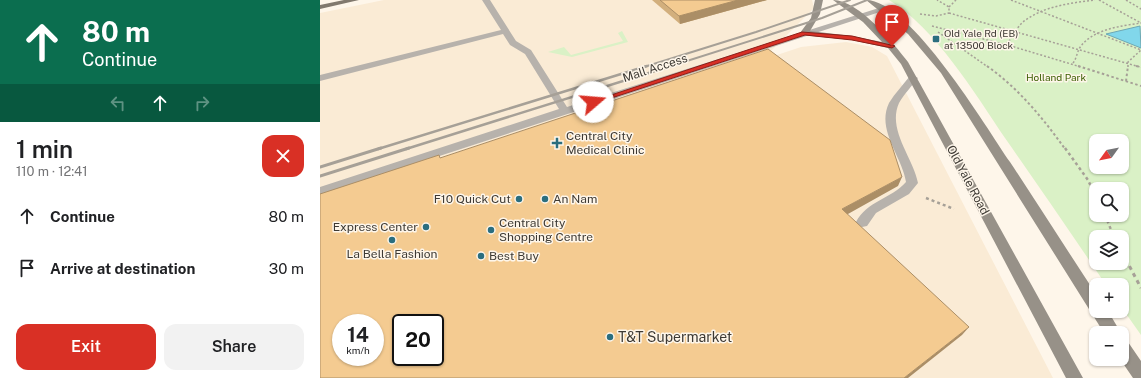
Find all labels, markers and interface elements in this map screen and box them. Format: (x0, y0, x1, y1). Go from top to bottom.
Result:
pin (875, 5, 909, 46)
icon: arrive (881, 11, 903, 33)
text: 80 m (82, 15, 150, 48)
icon: ahead (16, 16, 68, 68)
place label: Old Yale Rd (EB) at 13500 Block (944, 27, 1018, 51)
marker: Old Yale Rd (EB) at 13500 Block (931, 34, 941, 44)
text: Continue (82, 49, 157, 70)
street label: Mall Access (621, 51, 689, 85)
park label: Holland Park (1026, 71, 1086, 83)
position arrow (572, 81, 614, 123)
icon: left (107, 92, 129, 114)
icon: ahead (149, 92, 171, 114)
icon: right (191, 92, 213, 114)
place label: Central City Medical Clinic (566, 129, 644, 157)
north arrow (1089, 134, 1129, 174)
map controls (1089, 134, 1129, 366)
text: 1 min (16, 135, 73, 163)
button: close (262, 135, 304, 177)
marker: Central City Medical Clinic (551, 137, 563, 149)
street label: Old Yale Road (944, 143, 992, 217)
text: 110 m · 12:41 (16, 164, 88, 179)
button: search (1089, 182, 1129, 222)
place label: F10 Quick Cut (434, 192, 511, 206)
place label: An Nam (553, 192, 597, 206)
marker: F10 Quick Cut (514, 194, 524, 204)
marker: An Nam (540, 194, 550, 204)
icon: ahead (16, 205, 38, 227)
text: Continue (50, 208, 115, 225)
text: 80 m (269, 208, 304, 225)
place label: Central City Shopping Centre (499, 216, 593, 244)
place label: Express Center (333, 220, 418, 234)
marker: Express Center (421, 222, 431, 232)
marker: Central City Shopping Centre (486, 225, 496, 235)
button: layers (1089, 230, 1129, 270)
marker: La Bella Fashion (387, 235, 397, 245)
place label: La Bella Fashion (346, 247, 438, 261)
place label: Best Buy (489, 249, 539, 263)
marker: Best Buy (476, 251, 486, 261)
icon: arrive (16, 257, 38, 279)
text: Arrive at destination (50, 260, 195, 277)
text: 30 m (269, 260, 304, 277)
button: + (1089, 278, 1129, 318)
speed limit sign: 20 (392, 314, 444, 366)
text: 14 (347, 323, 369, 347)
button: Exit (16, 324, 156, 370)
button: Share (164, 324, 304, 370)
button: − (1089, 326, 1129, 366)
place label: T&T Supermarket (618, 329, 732, 345)
marker: T&T Supermarket (605, 332, 615, 342)
text: km/h (346, 344, 370, 356)

